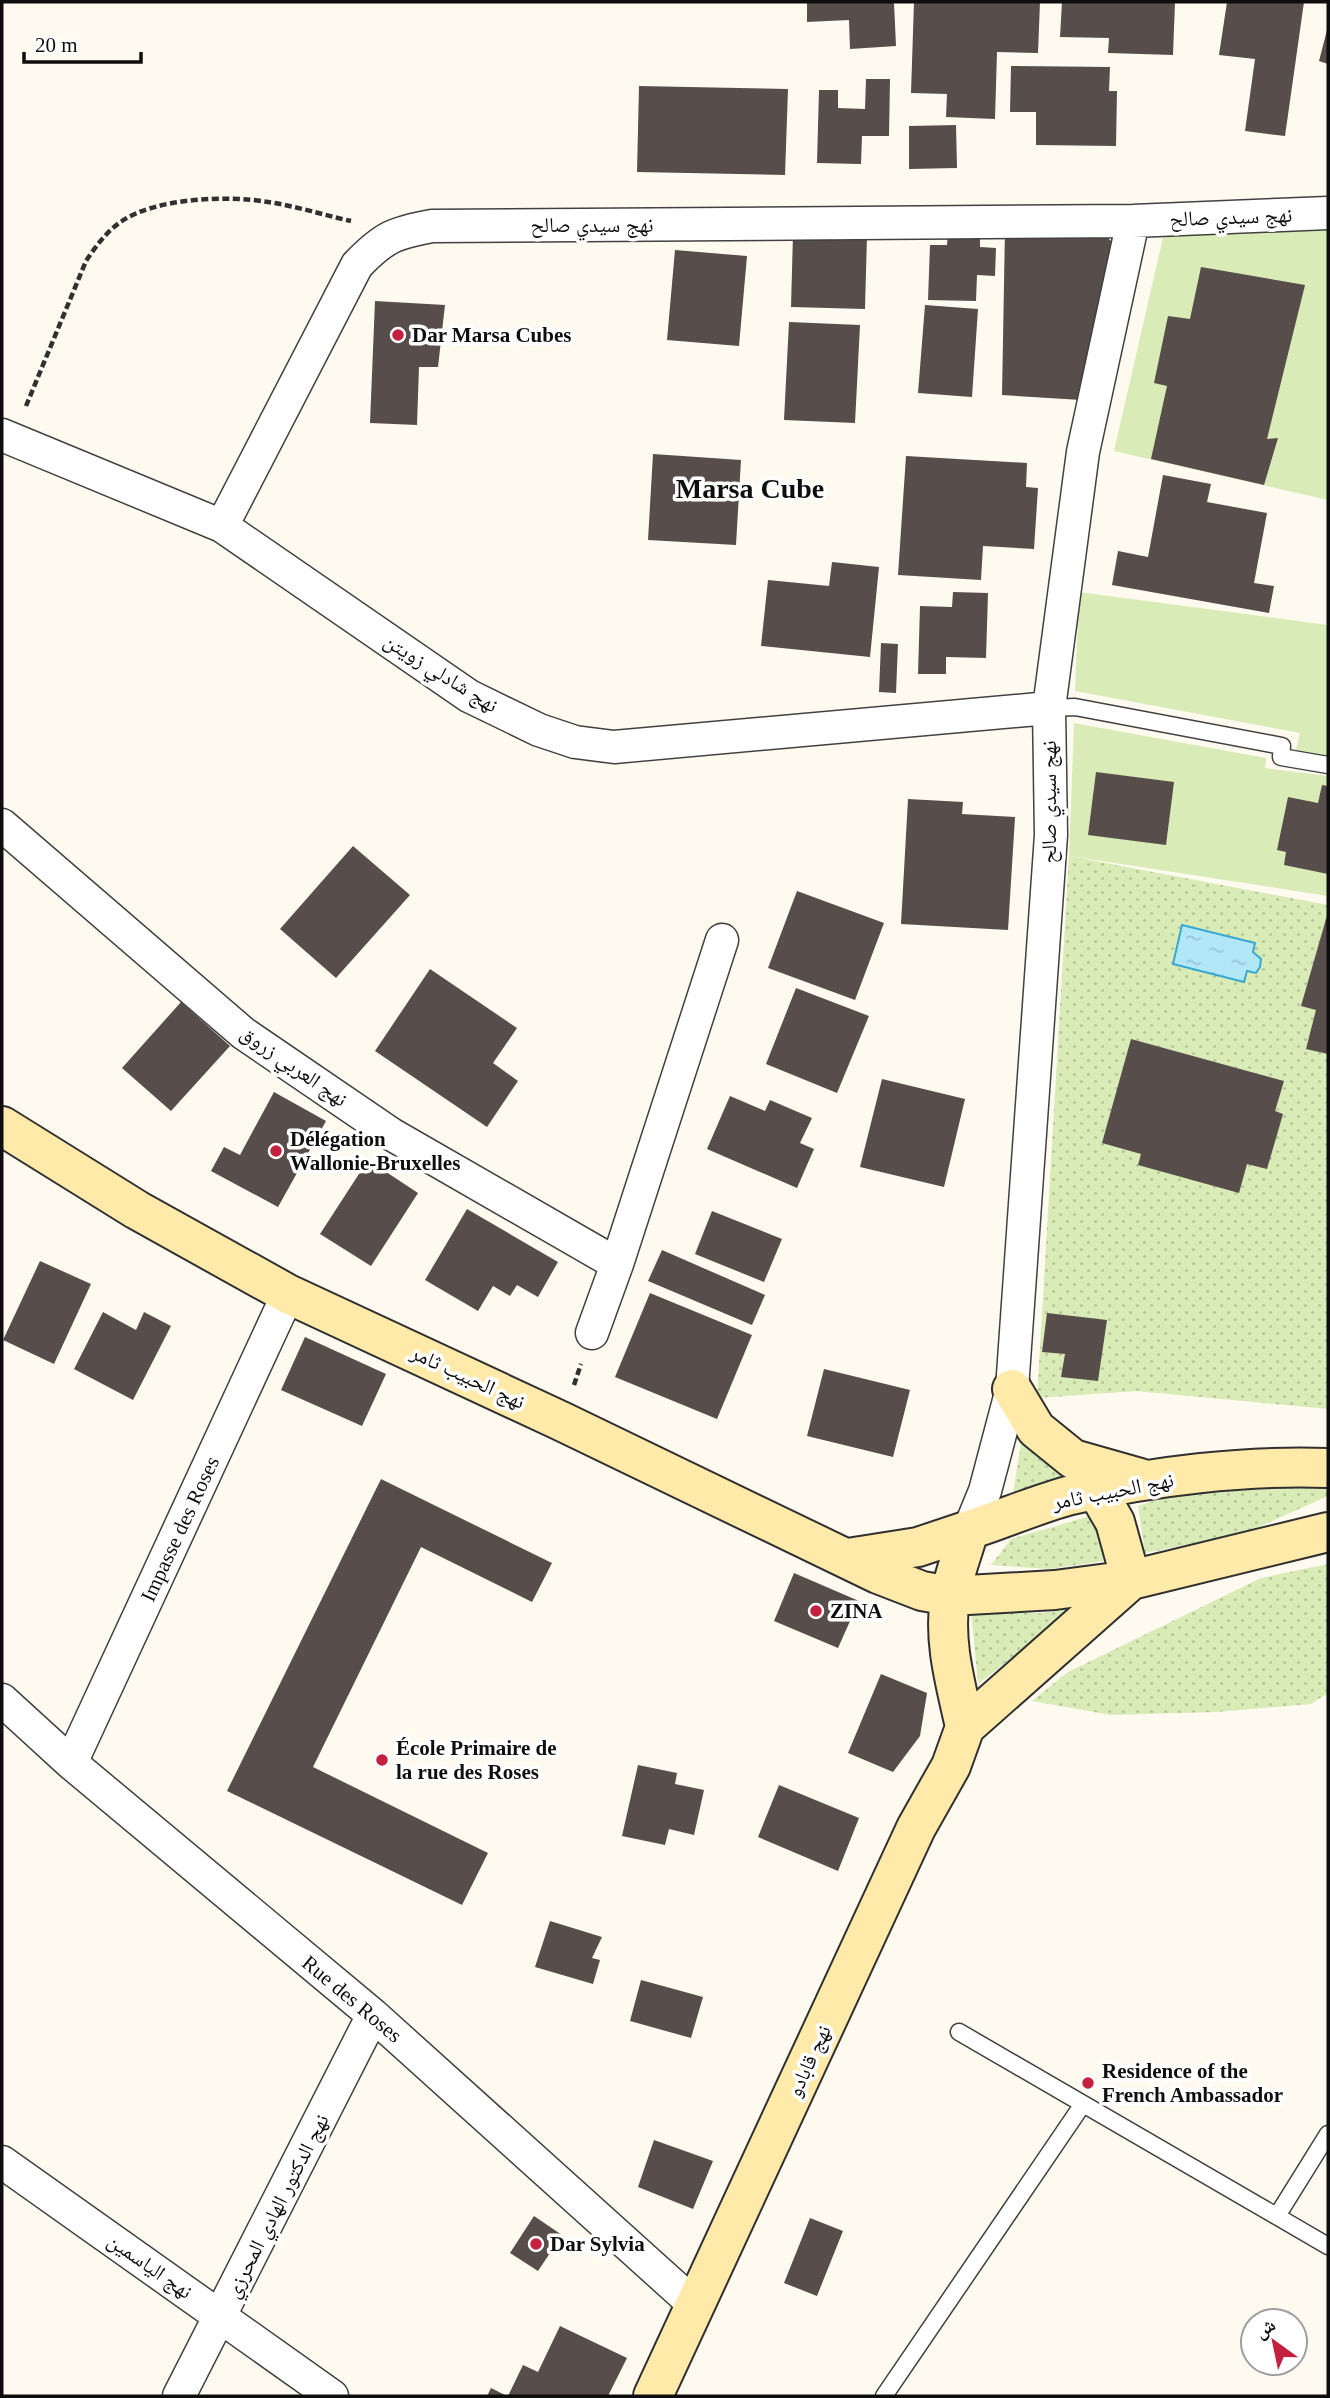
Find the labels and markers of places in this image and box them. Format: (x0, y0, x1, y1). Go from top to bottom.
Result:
place label: Dar Marsa Cubes (412, 323, 571, 347)
marker: Dar Marsa Cubes (390, 327, 406, 343)
place label: Délégation Wallonie-Bruxelles (290, 1127, 460, 1175)
marker: Délégation Wallonie-Bruxelles (268, 1143, 284, 1159)
place label: ZINA (830, 1599, 883, 1623)
marker: ZINA (808, 1603, 824, 1619)
place label: École Primaire de la rue des Roses (396, 1736, 557, 1784)
marker: École Primaire de la rue des Roses (374, 1752, 390, 1768)
place label: Residence of the French Ambassador (1102, 2059, 1283, 2107)
marker: Residence of the French Ambassador (1080, 2075, 1096, 2091)
place label: Dar Sylvia (550, 2232, 645, 2256)
marker: Dar Sylvia (528, 2236, 544, 2252)

